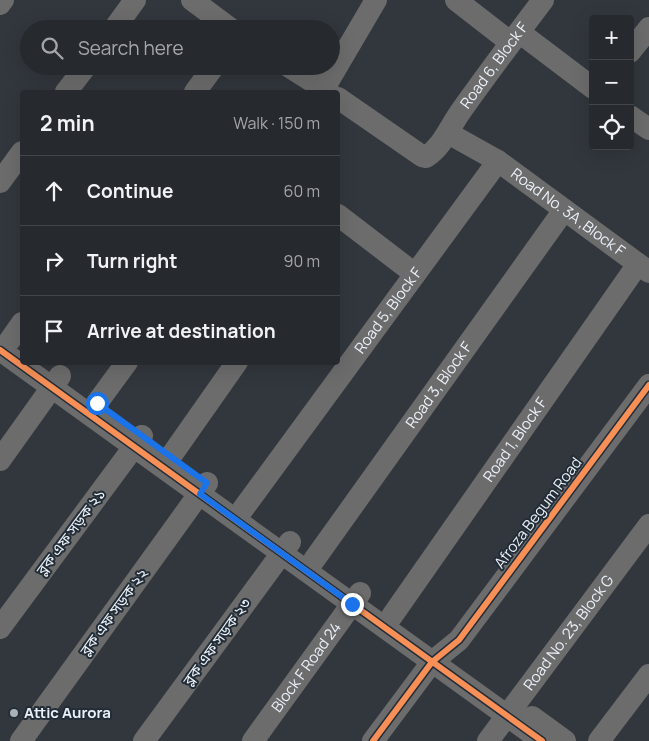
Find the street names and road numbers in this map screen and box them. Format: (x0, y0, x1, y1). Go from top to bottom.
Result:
street label: Road 6, Block F (455, 17, 533, 113)
street label: Road No. 3A ,Block F (507, 163, 630, 261)
street label: Road 5, Block F (349, 263, 427, 358)
street label: Road 3, Block F (400, 337, 477, 432)
street label: Road 1, Block F (478, 393, 552, 486)
street label: Afroza Begum Road (489, 453, 586, 573)
street label: ব্লক এফ সড়ক ২১ (31, 484, 110, 580)
street label: ব্লক এফ সড়ক ২২ (74, 564, 153, 660)
street label: Road No. 23, Block G (518, 570, 618, 694)
street label: ব্লক এফ সড়ক ২৩ (177, 594, 256, 690)
street label: Block F Road 24 (266, 617, 346, 716)

